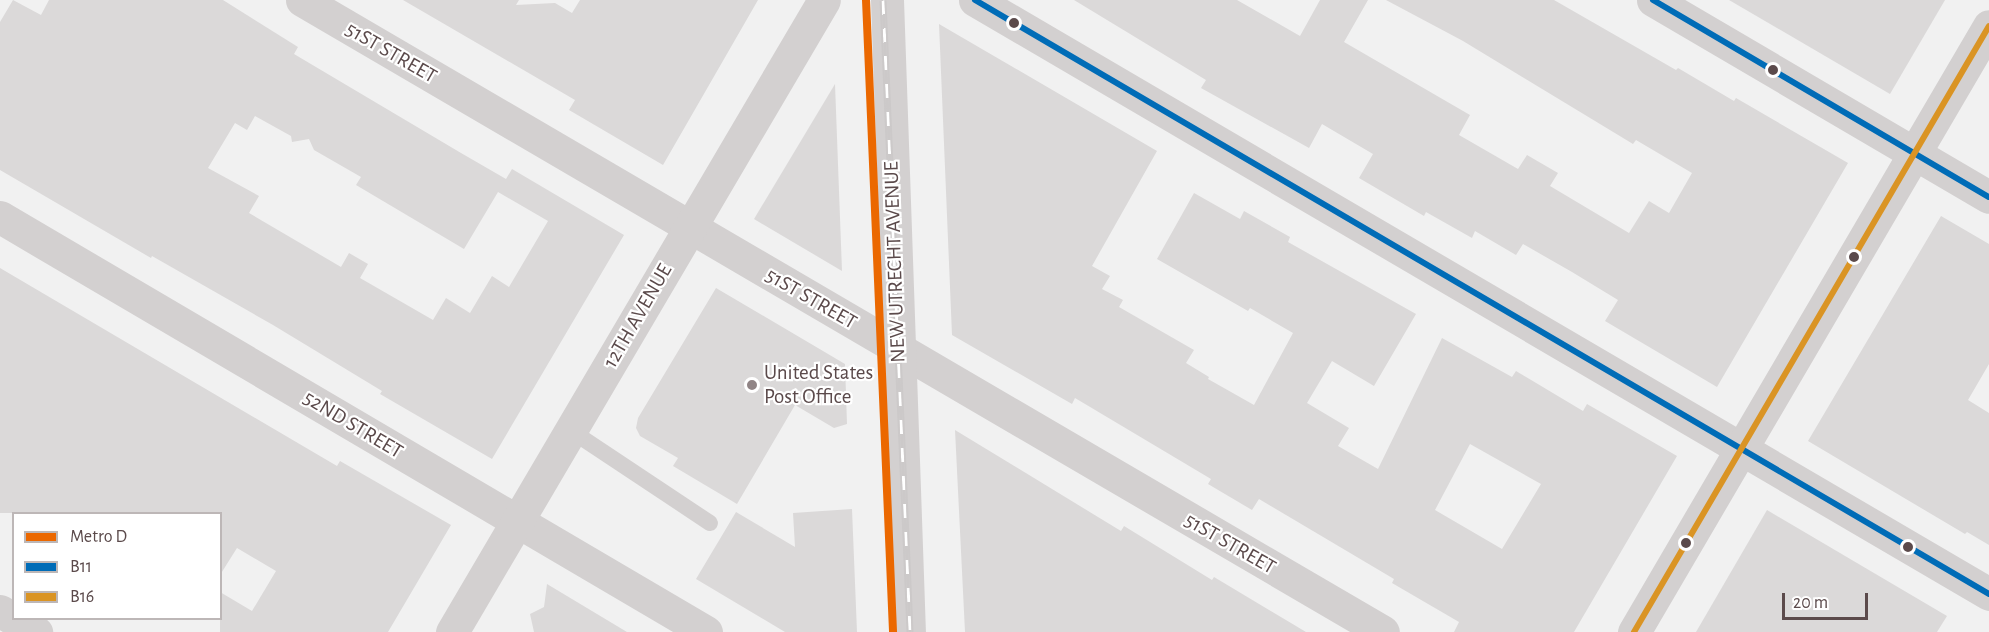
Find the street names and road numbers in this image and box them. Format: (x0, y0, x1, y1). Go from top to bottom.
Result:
street label: 51ST STREET (341, 17, 441, 89)
street label: NEW UTRECHT AVENUE (879, 161, 911, 363)
street label: 12TH AVENUE (598, 259, 678, 373)
street label: 51ST STREET (761, 263, 861, 335)
street label: 52ND STREET (299, 385, 407, 465)
street label: 51ST STREET (1180, 508, 1280, 580)

